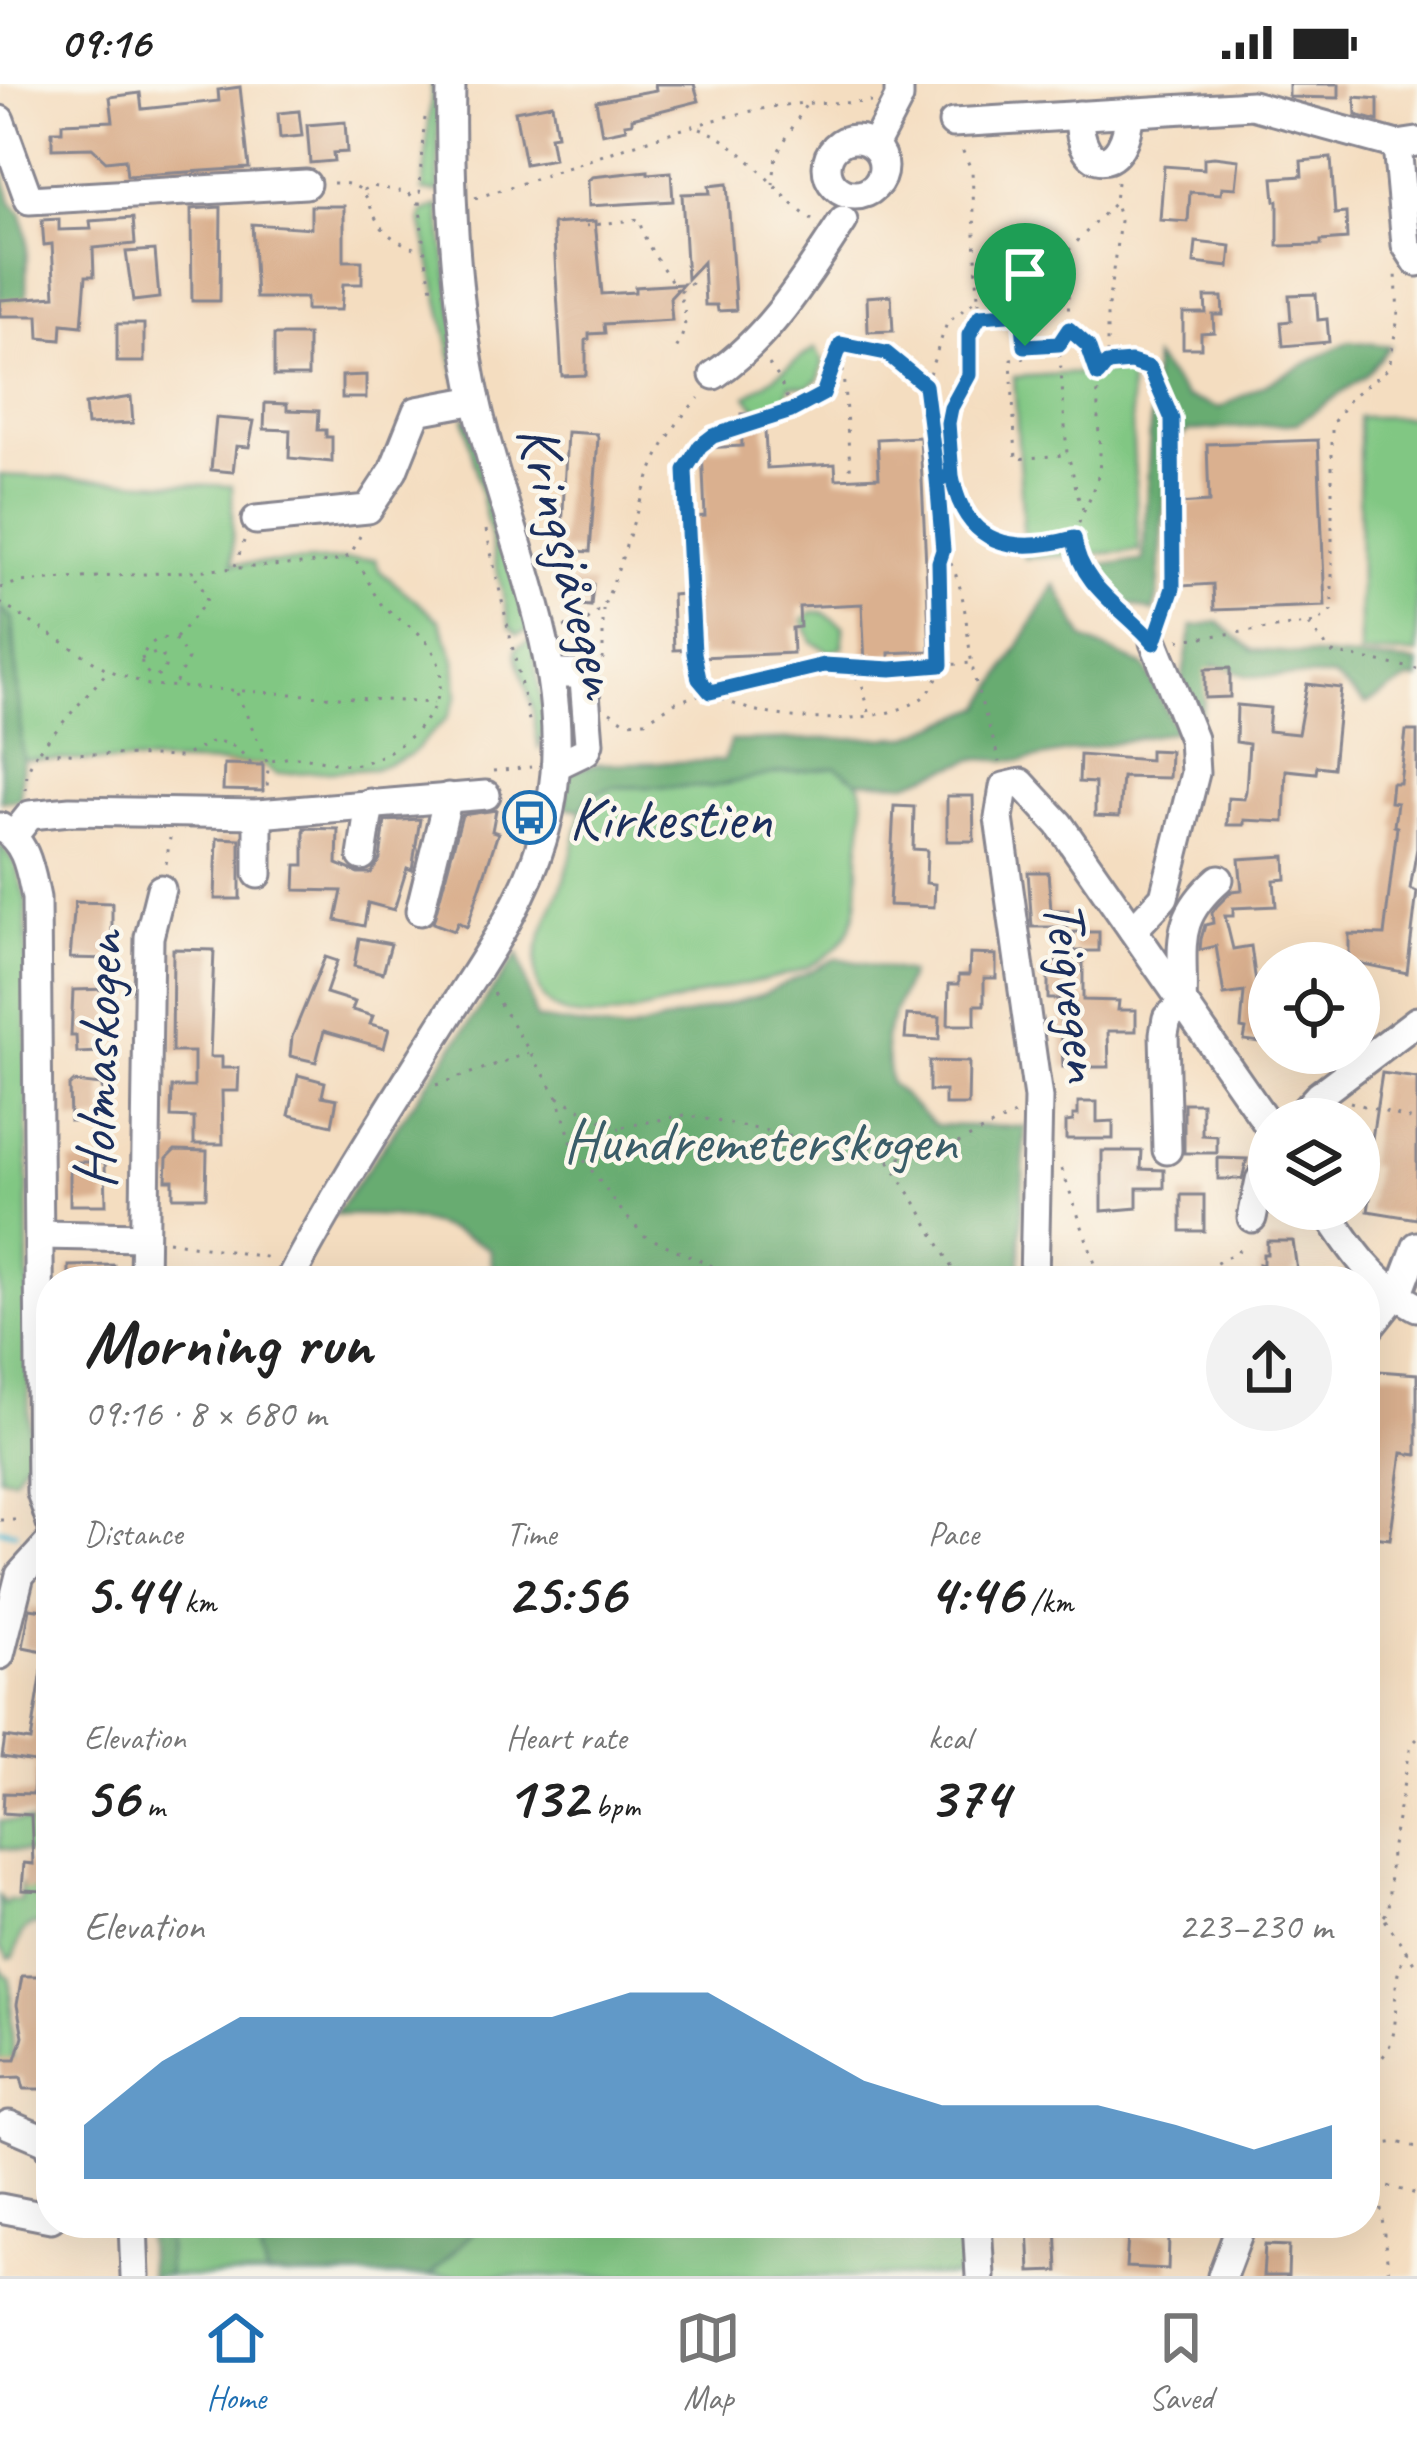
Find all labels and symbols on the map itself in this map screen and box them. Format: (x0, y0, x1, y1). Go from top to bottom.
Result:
pin (974, 223, 1076, 346)
street label: Kringsjåvegen (500, 416, 641, 707)
place label: Kirkestien (569, 780, 773, 856)
bus stop icon: Kirkestien (502, 789, 558, 845)
street label: Teigvegen (1026, 896, 1124, 1087)
street label: Holmaskogen (56, 927, 141, 1190)
park label: Hundremeterskogen (563, 1103, 959, 1179)

